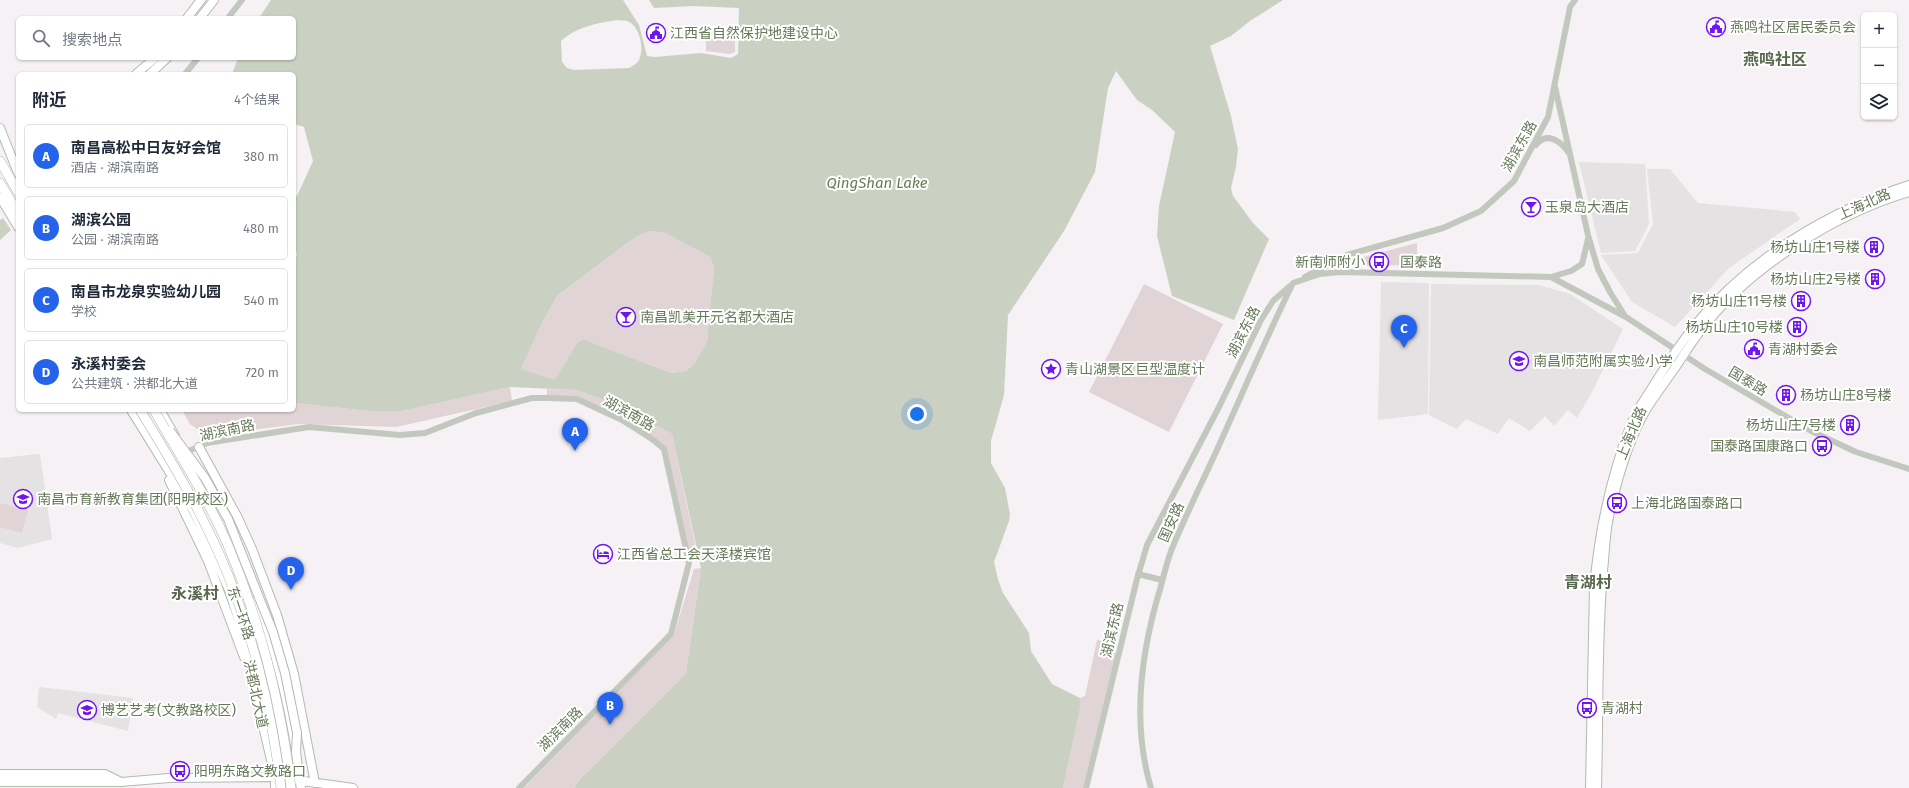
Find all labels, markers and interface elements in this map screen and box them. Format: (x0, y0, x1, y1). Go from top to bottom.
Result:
map controls (1861, 12, 1897, 120)
button: + (1861, 12, 1897, 48)
search box (16, 16, 296, 60)
public building icon: 燕鸣社区居民委员会 (1705, 16, 1727, 38)
place label: 燕鸣社区居民委员会 (1730, 19, 1856, 36)
public building icon: 江西省自然保护地建设中心 (645, 22, 667, 44)
place label: 江西省自然保护地建设中心 (670, 25, 838, 42)
icon: search (30, 27, 52, 49)
text: 搜索地点 (62, 31, 122, 49)
button: − (1861, 48, 1897, 84)
district label: 燕鸣社区 (1743, 50, 1807, 69)
button: layers (1861, 84, 1897, 120)
text: 附近 (32, 90, 66, 111)
text: 4个结果 (234, 92, 280, 107)
street label: 湖滨东路 (1498, 118, 1540, 175)
text: 南昌高松中日友好会馆 (71, 139, 221, 157)
text: A (42, 149, 50, 164)
text: 380 m (244, 149, 279, 164)
text: 酒店 · 湖滨南路 (71, 160, 159, 175)
water label: QingShan Lake (826, 174, 928, 192)
street label: 上海北路 (1835, 185, 1893, 224)
bar icon: 玉泉岛大酒店 (1520, 196, 1542, 218)
place label: 玉泉岛大酒店 (1545, 199, 1629, 216)
text: 湖滨公园 (71, 211, 131, 229)
text: B (42, 221, 50, 236)
text: 480 m (243, 221, 279, 236)
text: 公园 · 湖滨南路 (71, 232, 159, 247)
building icon: 杨坊山庄1号楼 (1863, 236, 1885, 258)
place label: 杨坊山庄1号楼 (1770, 239, 1860, 256)
bus stop icon: 新南师附小 (1368, 251, 1390, 273)
place label: 新南师附小 (1295, 254, 1365, 271)
street label: 国泰路 (1400, 254, 1442, 271)
building icon: 杨坊山庄2号楼 (1864, 268, 1886, 290)
place label: 杨坊山庄2号楼 (1770, 271, 1861, 288)
text: 南昌市龙泉实验幼儿园 (71, 283, 221, 301)
building icon: 杨坊山庄11号楼 (1790, 290, 1812, 312)
text: C (42, 293, 50, 308)
text: 540 m (244, 293, 279, 308)
place label: 杨坊山庄11号楼 (1691, 293, 1787, 310)
street label: 湖滨东路 (1223, 303, 1264, 361)
text: 学校 (71, 304, 97, 319)
bar icon: 南昌凯美开元名都大酒店 (615, 306, 637, 328)
place label: 南昌凯美开元名都大酒店 (640, 309, 794, 326)
pin: C (1391, 315, 1417, 348)
building icon: 杨坊山庄10号楼 (1786, 316, 1808, 338)
place label: 杨坊山庄10号楼 (1685, 319, 1783, 336)
public building icon: 青湖村委会 (1743, 338, 1765, 360)
place label: 青湖村委会 (1768, 341, 1838, 358)
school or university icon: 南昌师范附属实验小学 (1508, 350, 1530, 372)
place label: 南昌师范附属实验小学 (1533, 353, 1673, 370)
text: 永溪村委会 (71, 355, 146, 373)
place icon: 青山湖景区巨型温度计 (1040, 358, 1062, 380)
place label: 青山湖景区巨型温度计 (1065, 361, 1205, 378)
street label: 国泰路 (1725, 363, 1770, 400)
text: D (42, 365, 50, 380)
text: 720 m (245, 365, 279, 380)
text: 公共建筑 · 洪都北大道 (71, 376, 198, 391)
building icon: 杨坊山庄8号楼 (1775, 384, 1797, 406)
place label: 杨坊山庄8号楼 (1800, 387, 1892, 404)
street label: 湖滨南路 (600, 392, 657, 434)
your location (907, 404, 927, 424)
street label: 上海北路 (1613, 404, 1650, 462)
building icon: 杨坊山庄7号楼 (1839, 414, 1861, 436)
street label: 湖滨南路 (198, 416, 256, 445)
place label: 杨坊山庄7号楼 (1746, 417, 1836, 434)
pin: A (562, 418, 588, 451)
bus stop icon: 国泰路国康路口 (1811, 435, 1833, 457)
place label: 国泰路国康路口 (1710, 438, 1808, 455)
school or university icon: 南昌市育新教育集团(阳明校区) (12, 488, 34, 510)
place label: 南昌市育新教育集团(阳明校区) (37, 491, 228, 508)
bus stop icon: 上海北路国泰路口 (1606, 492, 1628, 514)
place label: 上海北路国泰路口 (1631, 495, 1743, 512)
street label: 国安路 (1155, 500, 1188, 545)
hotel icon: 江西省总工会天泽楼宾馆 (592, 543, 614, 565)
place label: 江西省总工会天泽楼宾馆 (617, 546, 771, 563)
pin: D (278, 557, 304, 590)
district label: 青湖村 (1564, 573, 1612, 592)
district label: 永溪村 (171, 584, 219, 603)
street label: 东一环路 (223, 584, 258, 642)
street label: 湖滨东路 (1098, 601, 1127, 659)
street label: 洪都北大道 (240, 658, 271, 730)
pin: B (597, 692, 623, 725)
bus stop icon: 青湖村 (1576, 697, 1598, 719)
school or university icon: 博艺艺考(文教路校区) (76, 699, 98, 721)
place label: 青湖村 (1601, 700, 1643, 717)
place label: 博艺艺考(文教路校区) (101, 702, 236, 719)
street label: 湖滨南路 (535, 704, 586, 755)
bus stop icon: 阳明东路文教路口 (169, 760, 191, 782)
place label: 阳明东路文教路口 (194, 763, 306, 780)

